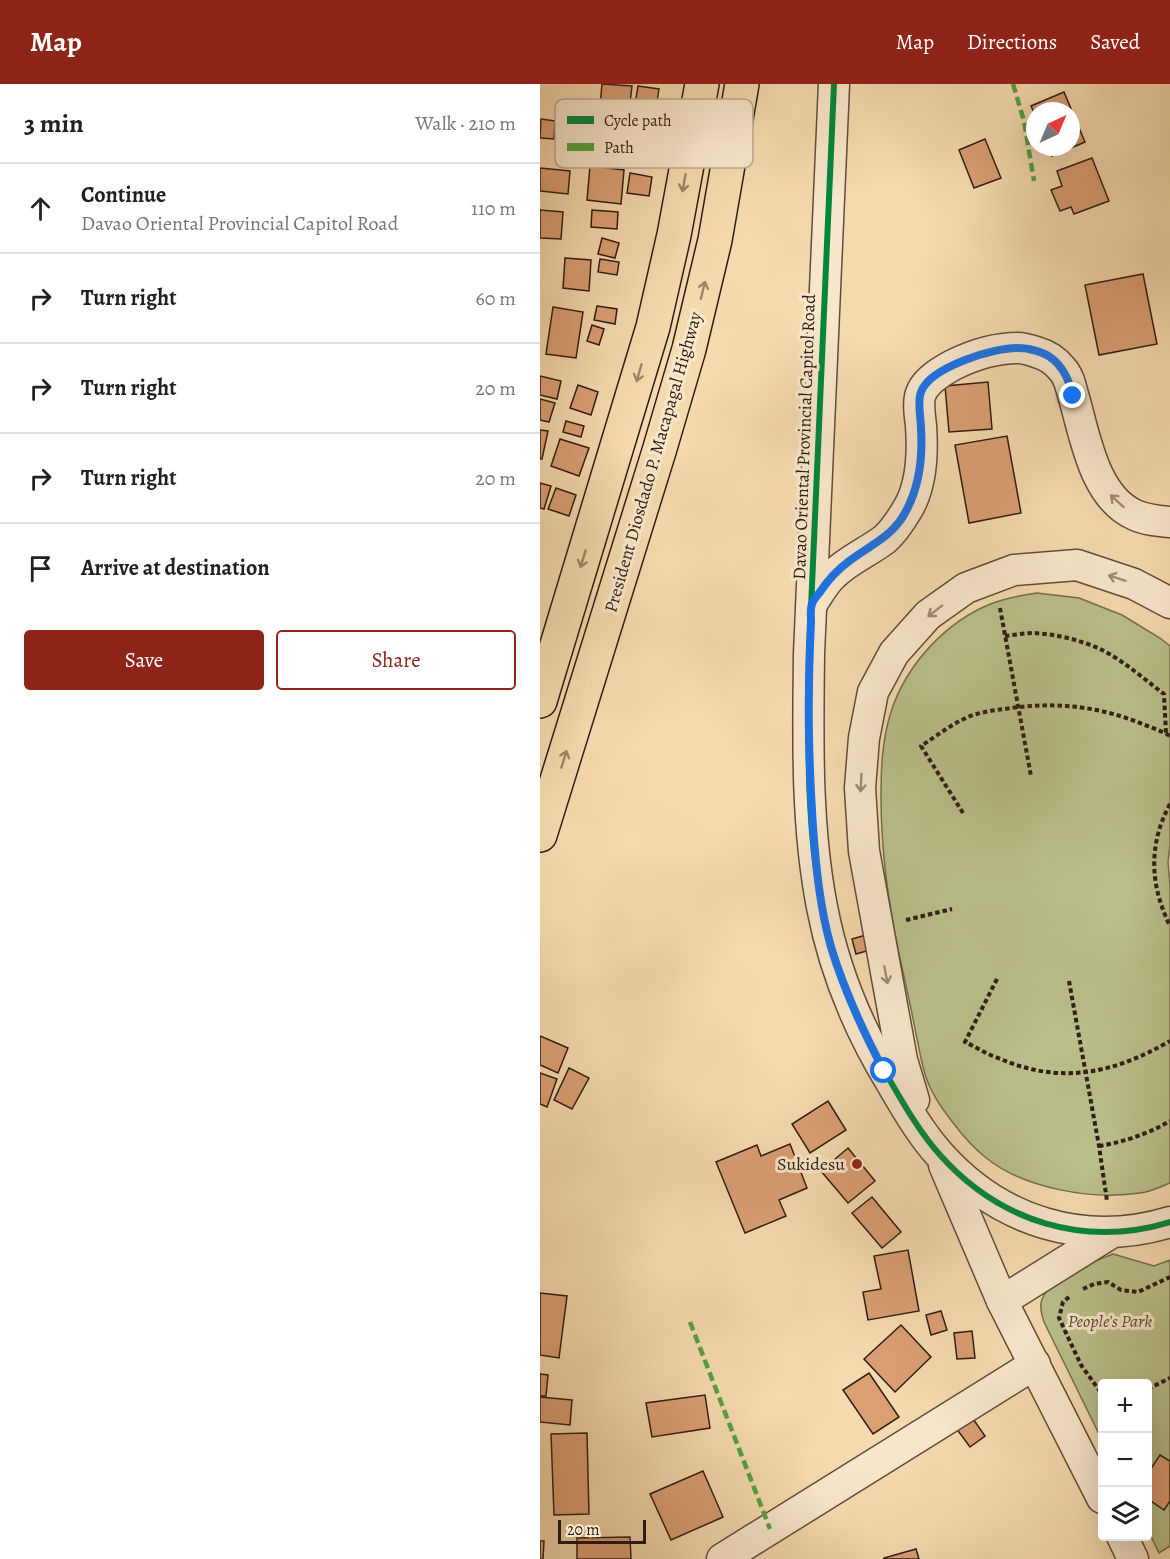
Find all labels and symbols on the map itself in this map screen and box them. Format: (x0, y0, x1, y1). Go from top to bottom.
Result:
legend (555, 99, 753, 168)
north arrow (1026, 102, 1080, 156)
text: Cycle path (604, 110, 672, 132)
text: Path (604, 137, 634, 159)
one-way arrow (678, 173, 689, 192)
one-way arrow (698, 281, 710, 300)
street label: Davao Oriental Provincial Capitol Road (787, 294, 821, 580)
street label: President Diosdado P. Macapagal Highway (598, 308, 708, 615)
one-way arrow (633, 363, 644, 382)
route end (1059, 382, 1085, 408)
one-way arrow (1110, 494, 1125, 508)
one-way arrow (577, 549, 588, 568)
one-way arrow (1108, 572, 1127, 583)
one-way arrow (927, 604, 943, 617)
one-way arrow (559, 750, 570, 769)
one-way arrow (855, 772, 866, 792)
one-way arrow (881, 965, 892, 985)
route start (870, 1057, 896, 1083)
place label: Sukidesu (777, 1152, 845, 1176)
marker: Sukidesu (850, 1157, 864, 1171)
park label: People's Park (1068, 1309, 1152, 1333)
scale bar (558, 1517, 646, 1544)

